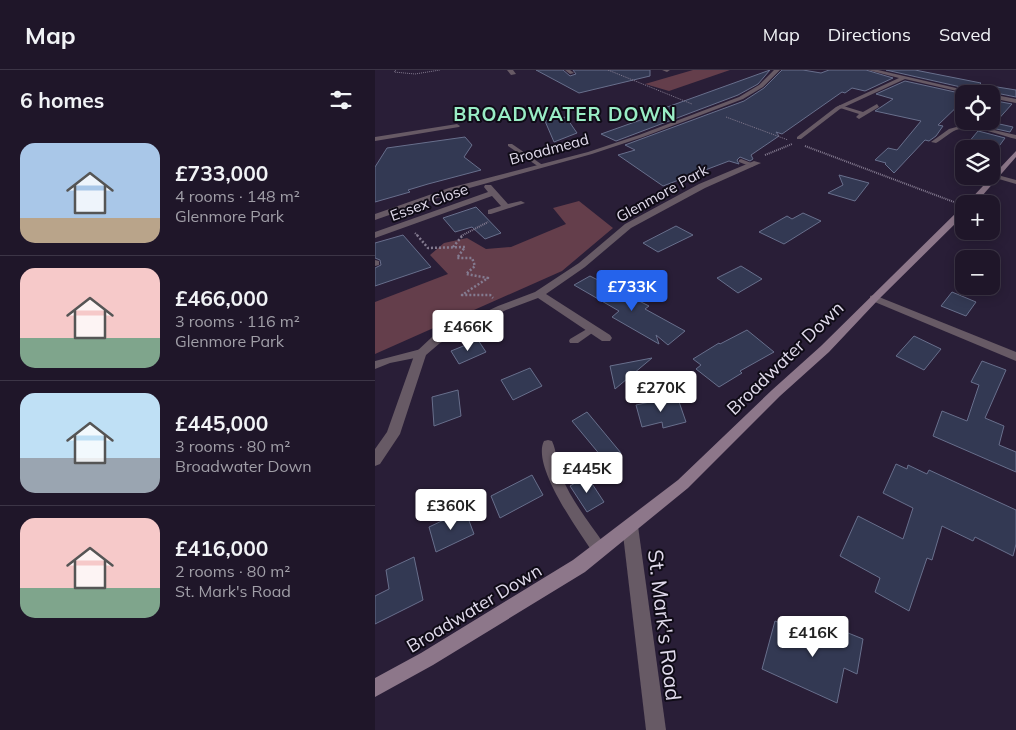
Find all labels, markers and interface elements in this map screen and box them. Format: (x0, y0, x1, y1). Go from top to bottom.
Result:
text: Map (25, 20, 76, 50)
text: Map (763, 23, 800, 46)
text: Directions (828, 23, 911, 46)
text: Saved (939, 23, 991, 46)
map controls (955, 85, 1000, 295)
button: locate (955, 85, 1000, 130)
icon: filters (327, 86, 355, 114)
text: 6 homes (20, 87, 104, 113)
district label: BROADWATER DOWN (453, 102, 677, 126)
street label: Broadmead (507, 129, 591, 169)
button: layers (955, 140, 1000, 185)
text: £733,000 (175, 160, 268, 186)
street label: Glenmore Park (613, 160, 712, 226)
icon: home (60, 163, 120, 223)
street label: Essex Close (387, 179, 471, 225)
text: 4 rooms · 148 m² (175, 186, 300, 206)
button: + (955, 195, 1000, 240)
text: Glenmore Park (175, 206, 284, 226)
button: − (955, 250, 1000, 295)
pin: £733K (597, 270, 667, 312)
text: £733K (607, 276, 657, 296)
text: £466,000 (175, 285, 268, 311)
icon: home (60, 288, 120, 348)
street label: Broadwater Down (722, 296, 848, 420)
pin: £466K (433, 310, 503, 352)
text: 3 rooms · 116 m² (175, 311, 300, 331)
text: £466K (443, 316, 493, 336)
text: Glenmore Park (175, 331, 284, 351)
pin: £270K (626, 370, 696, 413)
text: £270K (636, 377, 686, 397)
text: £445,000 (175, 410, 268, 436)
icon: home (60, 413, 120, 473)
text: 3 rooms · 80 m² (175, 436, 290, 456)
pin: £445K (552, 452, 622, 494)
text: Broadwater Down (175, 456, 312, 476)
text: £445K (562, 458, 612, 478)
pin: £360K (416, 488, 486, 531)
text: £360K (426, 495, 476, 515)
text: £416,000 (175, 535, 268, 561)
icon: home (60, 538, 120, 598)
street label: St. Mark's Road (643, 548, 687, 702)
street label: Broadwater Down (402, 559, 546, 657)
text: 2 rooms · 80 m² (175, 561, 290, 581)
text: St. Mark's Road (175, 581, 291, 601)
pin: £416K (778, 616, 848, 658)
text: £416K (788, 622, 838, 642)

